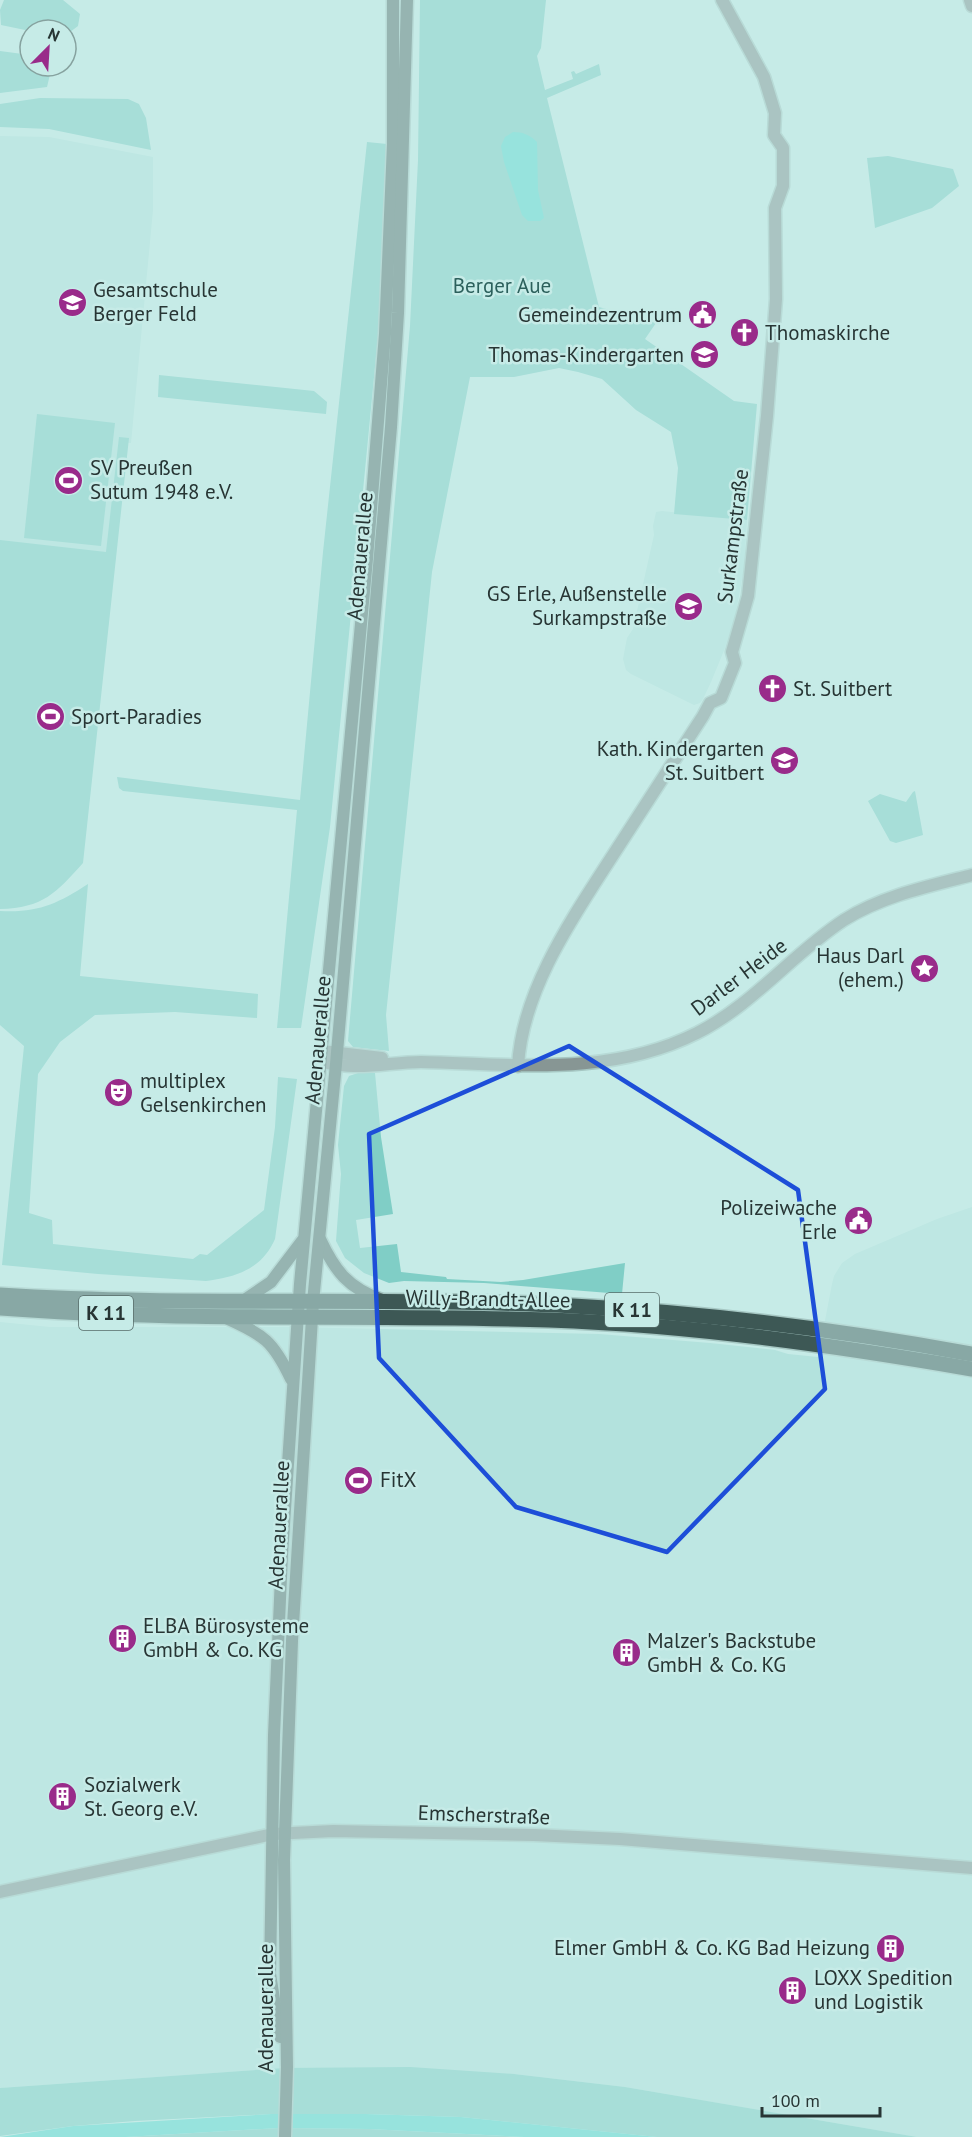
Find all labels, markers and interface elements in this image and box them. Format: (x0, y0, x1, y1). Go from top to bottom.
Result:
north arrow (18, 18, 78, 78)
text: N (45, 23, 63, 46)
park label: Berger Aue (453, 272, 551, 299)
place label: Gesamtschule Berger Feld (93, 276, 218, 327)
school or university icon: Gesamtschule Berger Feld (56, 286, 88, 318)
public building icon: Gemeindezentrum (687, 299, 719, 331)
place label: Gemeindezentrum (518, 301, 682, 328)
church icon: Thomaskirche (728, 317, 760, 349)
place label: Thomaskirche (765, 319, 890, 346)
school or university icon: Thomas-Kindergarten (689, 339, 721, 371)
place label: Thomas-Kindergarten (488, 341, 684, 368)
place label: SV Preußen Sutum 1948 e.V. (90, 454, 233, 505)
sports icon: SV Preußen Sutum 1948 e.V. (53, 464, 85, 496)
street label: Surkampstraße (711, 467, 754, 605)
street label: Adenauerallee (340, 490, 379, 621)
place label: GS Erle, Außenstelle Surkampstraße (487, 580, 667, 631)
school or university icon: GS Erle, Außenstelle Surkampstraße (672, 590, 704, 622)
church icon: St. Suitbert (756, 673, 788, 705)
place label: St. Suitbert (793, 675, 892, 702)
sports icon: Sport-Paradies (34, 701, 66, 733)
place label: Sport-Paradies (71, 703, 202, 730)
place label: Kath. Kindergarten St. Suitbert (597, 735, 764, 786)
school or university icon: Kath. Kindergarten St. Suitbert (769, 745, 801, 777)
street label: Darler Heide (685, 932, 792, 1021)
place label: Haus Darl (ehem.) (816, 942, 904, 993)
place icon: Haus Darl (ehem.) (909, 952, 941, 984)
street label: Adenauerallee (298, 974, 337, 1105)
place label: multiplex Gelsenkirchen (140, 1067, 267, 1118)
theatre icon: multiplex Gelsenkirchen (103, 1077, 135, 1109)
place label: Polizeiwache Erle (720, 1194, 837, 1245)
public building icon: Polizeiwache Erle (842, 1204, 874, 1236)
street label: Willy-Brandt-Allee (405, 1284, 571, 1313)
road number: K 11 (605, 1293, 659, 1327)
road number: K 11 (79, 1296, 133, 1330)
street label: Adenauerallee (262, 1460, 295, 1590)
sports icon: FitX (343, 1464, 375, 1496)
place label: FitX (380, 1466, 417, 1493)
place label: ELBA Bürosysteme GmbH & Co. KG (143, 1612, 309, 1663)
building icon: ELBA Bürosysteme GmbH & Co. KG (106, 1622, 138, 1654)
place label: Malzer's Backstube GmbH & Co. KG (647, 1627, 816, 1678)
building icon: Malzer's Backstube GmbH & Co. KG (610, 1637, 642, 1669)
place label: Sozialwerk St. Georg e.V. (84, 1771, 198, 1822)
building icon: Sozialwerk St. Georg e.V. (47, 1781, 79, 1813)
street label: Emscherstraße (417, 1799, 551, 1830)
building icon: Elmer GmbH & Co. KG Bad Heizung (875, 1932, 907, 1964)
place label: Elmer GmbH & Co. KG Bad Heizung (554, 1934, 870, 1961)
street label: Adenauerallee (252, 1943, 279, 2073)
place label: LOXX Spedition und Logistik (814, 1964, 953, 2015)
building icon: LOXX Spedition und Logistik (777, 1974, 809, 2006)
scale bar (762, 2080, 880, 2118)
text: 100 m (771, 2089, 820, 2112)

